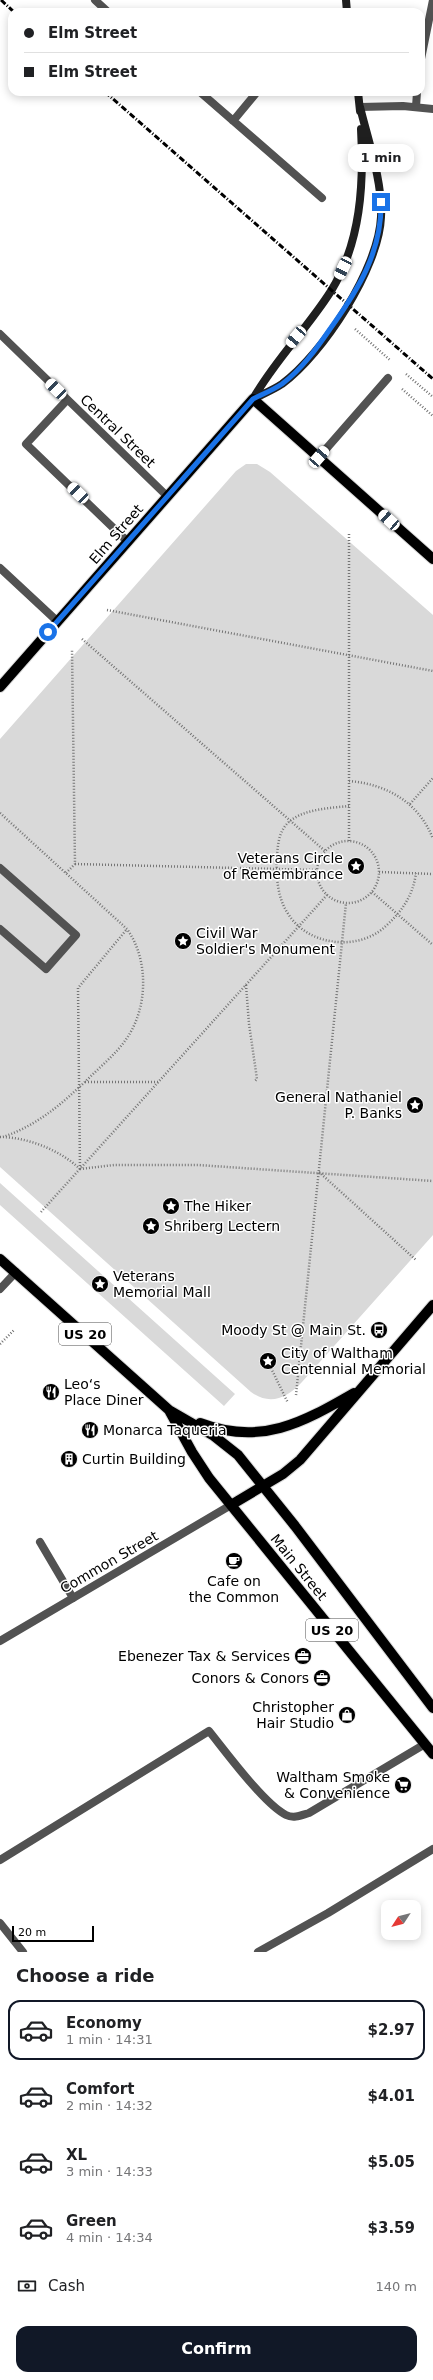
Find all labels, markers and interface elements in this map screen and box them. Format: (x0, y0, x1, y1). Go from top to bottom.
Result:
text: Elm Street (48, 24, 137, 42)
text: Elm Street (48, 63, 137, 81)
callout: 1 min (348, 144, 414, 172)
text: 1 min (361, 150, 401, 165)
route end (372, 193, 390, 211)
car (332, 255, 354, 281)
car (284, 324, 308, 350)
car (43, 376, 69, 402)
street label: Central Street (77, 391, 159, 471)
car (307, 444, 331, 470)
car (65, 480, 91, 506)
street label: Elm Street (86, 501, 146, 567)
car (376, 508, 402, 532)
route start (39, 623, 57, 641)
place label: Veterans Circle of Remembrance (223, 850, 343, 882)
place icon: Veterans Circle of Remembrance (346, 856, 366, 876)
place label: Civil War Soldier's Monument (196, 925, 336, 957)
place icon: Civil War Soldier's Monument (173, 931, 193, 951)
place label: General Nathaniel P. Banks (275, 1089, 402, 1121)
place icon: General Nathaniel P. Banks (405, 1095, 425, 1115)
place icon: The Hiker (161, 1196, 181, 1216)
place label: The Hiker (183, 1198, 251, 1214)
place icon: Shriberg Lectern (141, 1216, 161, 1236)
place label: Shriberg Lectern (164, 1218, 280, 1234)
place label: Veterans Memorial Mall (113, 1268, 211, 1300)
place icon: Veterans Memorial Mall (90, 1274, 110, 1294)
bus stop icon: Moody St @ Main St. (369, 1320, 389, 1340)
place label: Moody St @ Main St. (221, 1322, 366, 1338)
road number: US 20 (59, 1323, 111, 1345)
place label: City of Waltham Centennial Memorial (281, 1345, 426, 1377)
place icon: City of Waltham Centennial Memorial (258, 1351, 278, 1371)
place label: Leo‘s Place Diner (64, 1376, 144, 1408)
restaurant icon: Leo‘s Place Diner (41, 1382, 61, 1402)
restaurant icon: Monarca Taqueria (80, 1420, 100, 1440)
place label: Monarca Taqueria (103, 1422, 227, 1438)
building icon: Curtin Building (59, 1449, 79, 1469)
place label: Curtin Building (82, 1451, 186, 1467)
street label: Common Street (57, 1527, 161, 1596)
street label: Main Street (267, 1531, 331, 1604)
cafe icon: Cafe on the Common (224, 1551, 244, 1571)
place label: Cafe on the Common (189, 1573, 279, 1605)
road number: US 20 (306, 1619, 358, 1641)
office icon: Ebenezer Tax & Services (293, 1646, 313, 1666)
place label: Ebenezer Tax & Services (118, 1648, 290, 1664)
office icon: Conors & Conors (312, 1668, 332, 1688)
place label: Conors & Conors (192, 1670, 309, 1686)
place label: Christopher Hair Studio (252, 1699, 334, 1731)
shop icon: Christopher Hair Studio (337, 1705, 357, 1725)
place label: Waltham Smoke & Convenience (276, 1769, 390, 1801)
supermarket icon: Waltham Smoke & Convenience (393, 1775, 413, 1795)
north arrow (381, 1900, 421, 1940)
map controls (381, 1900, 421, 1940)
scale bar (12, 1924, 94, 1943)
text: 20 m (18, 1926, 46, 1939)
text: Choose a ride (16, 1965, 155, 1986)
icon: car (18, 2012, 54, 2048)
text: Economy (66, 2014, 142, 2032)
text: $2.97 (368, 2021, 415, 2039)
text: 1 min · 14:31 (66, 2032, 153, 2047)
icon: car (18, 2078, 54, 2114)
text: Comfort (66, 2080, 134, 2098)
text: $4.01 (368, 2087, 415, 2105)
text: 2 min · 14:32 (66, 2098, 153, 2113)
icon: car (18, 2144, 54, 2180)
text: XL (66, 2146, 87, 2164)
text: $5.05 (368, 2153, 415, 2171)
text: 3 min · 14:33 (66, 2164, 153, 2179)
icon: car (18, 2210, 54, 2246)
text: Green (66, 2212, 117, 2230)
text: $3.59 (368, 2219, 415, 2237)
text: 4 min · 14:34 (66, 2230, 153, 2245)
icon: cash (16, 2275, 38, 2297)
text: Cash (48, 2277, 85, 2295)
text: 140 m (375, 2279, 417, 2294)
button: Confirm (16, 2326, 417, 2372)

